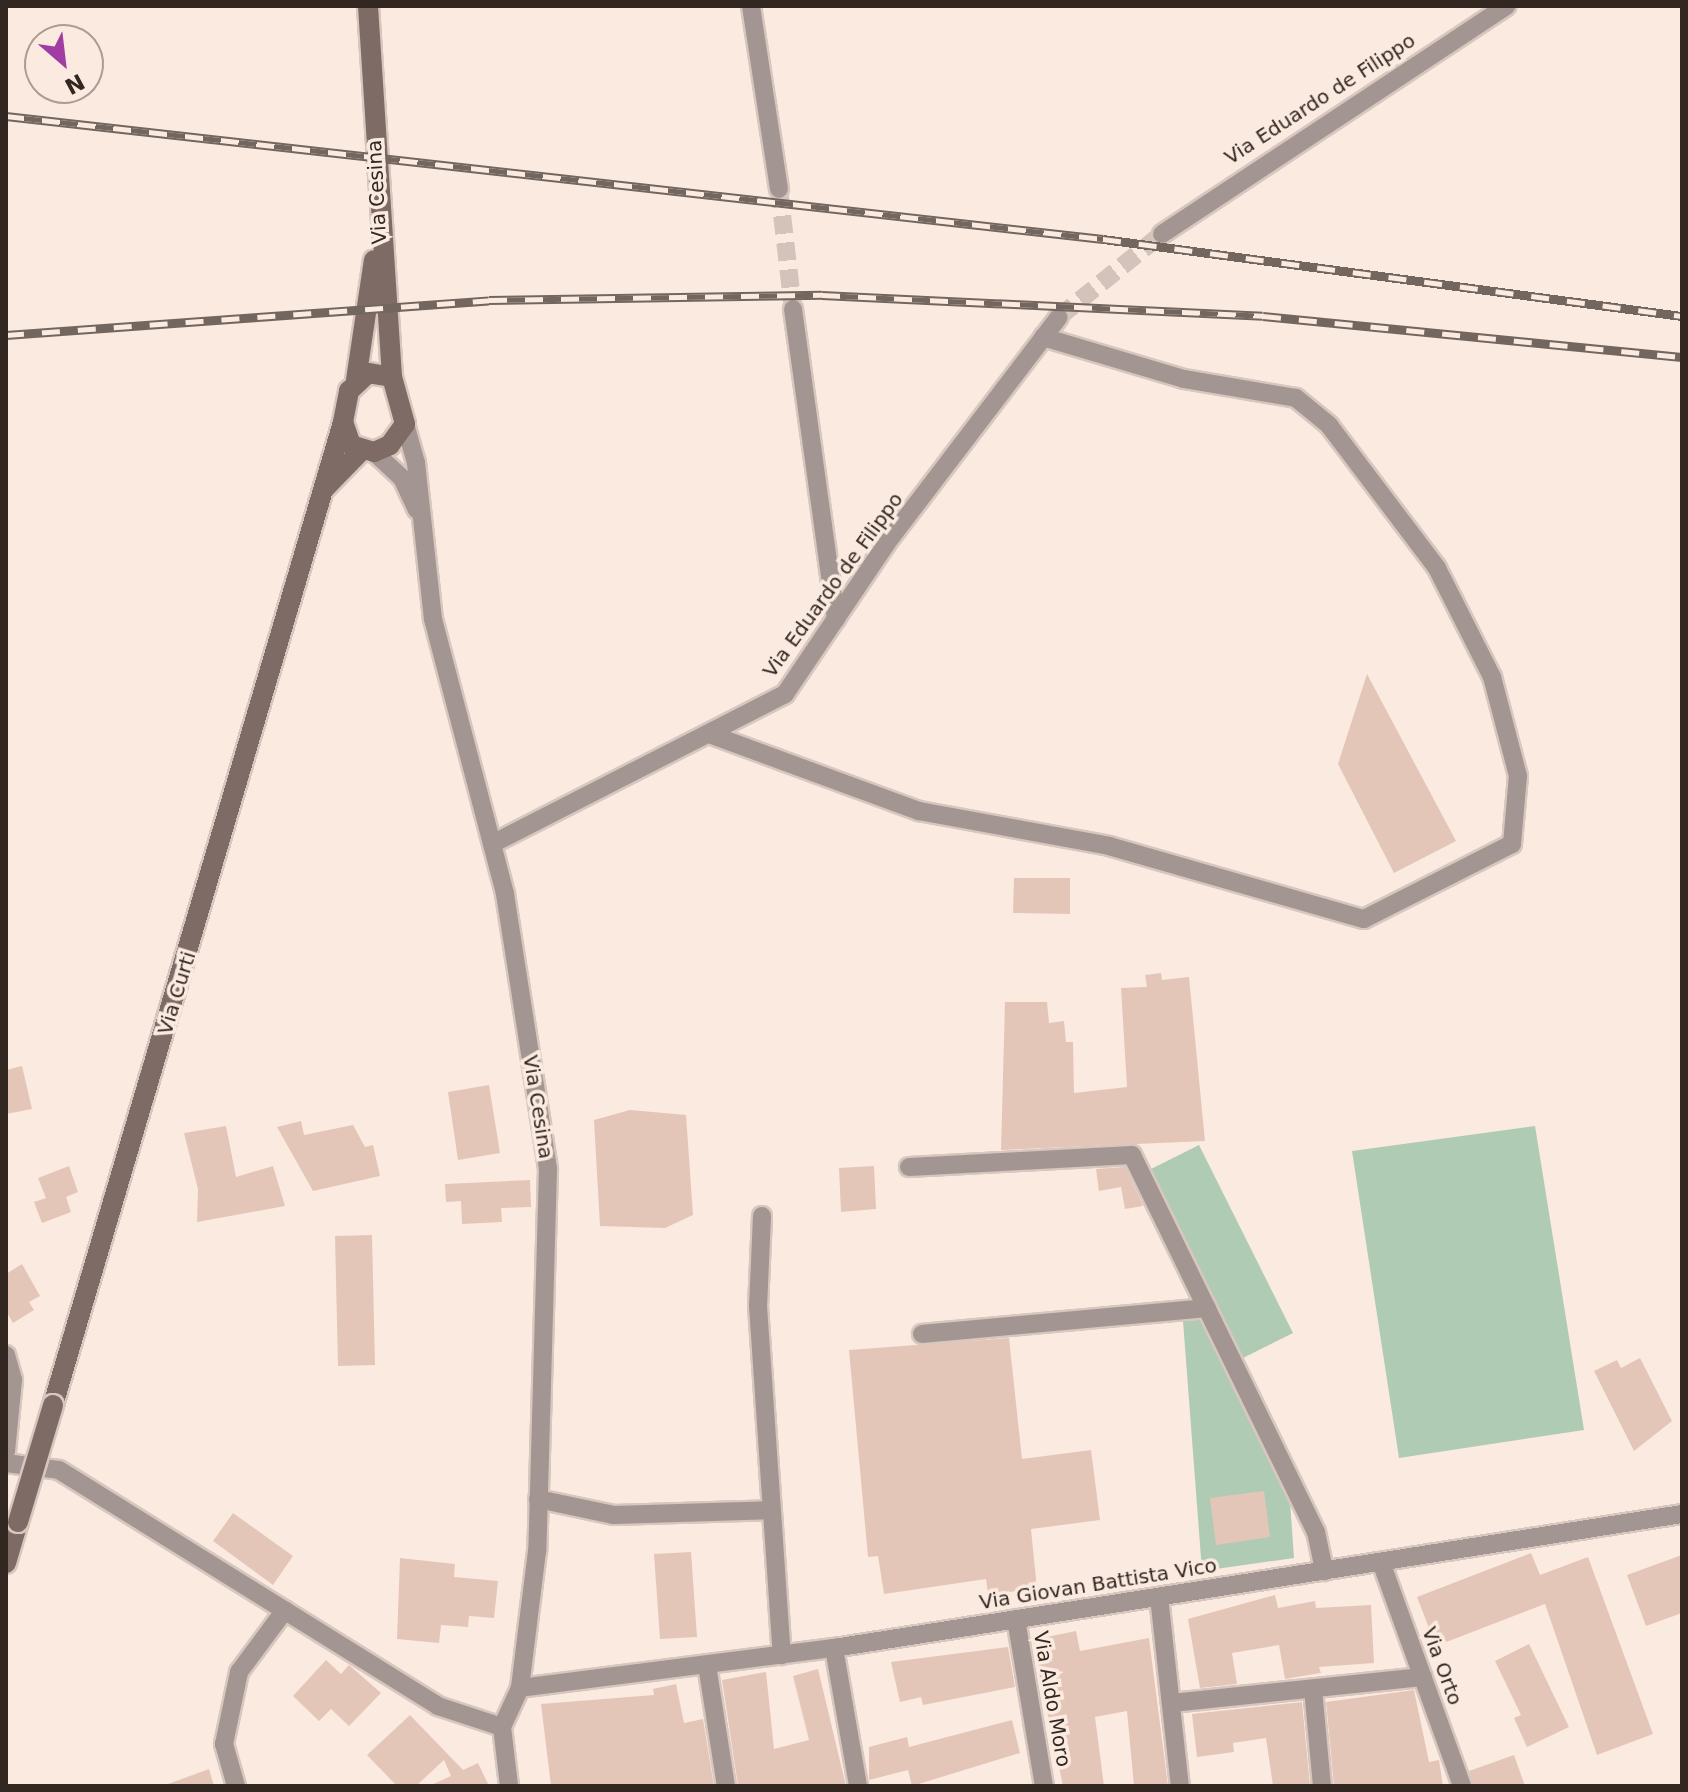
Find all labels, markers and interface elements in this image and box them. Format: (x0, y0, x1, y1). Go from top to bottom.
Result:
north arrow (24, 24, 104, 104)
street label: Via Eduardo de Filippo (1220, 28, 1420, 170)
text: N (61, 69, 89, 99)
street label: Via Cesina (362, 139, 392, 245)
street label: Via Eduardo de Filippo (758, 488, 908, 682)
street label: Via Curti (153, 949, 201, 1037)
street label: Via Cesina (518, 1053, 558, 1161)
street label: Via Giovan Battista Vico (978, 1553, 1218, 1615)
street label: Via Orto (1417, 1624, 1467, 1708)
street label: Via Aldo Moro (1028, 1629, 1076, 1769)

